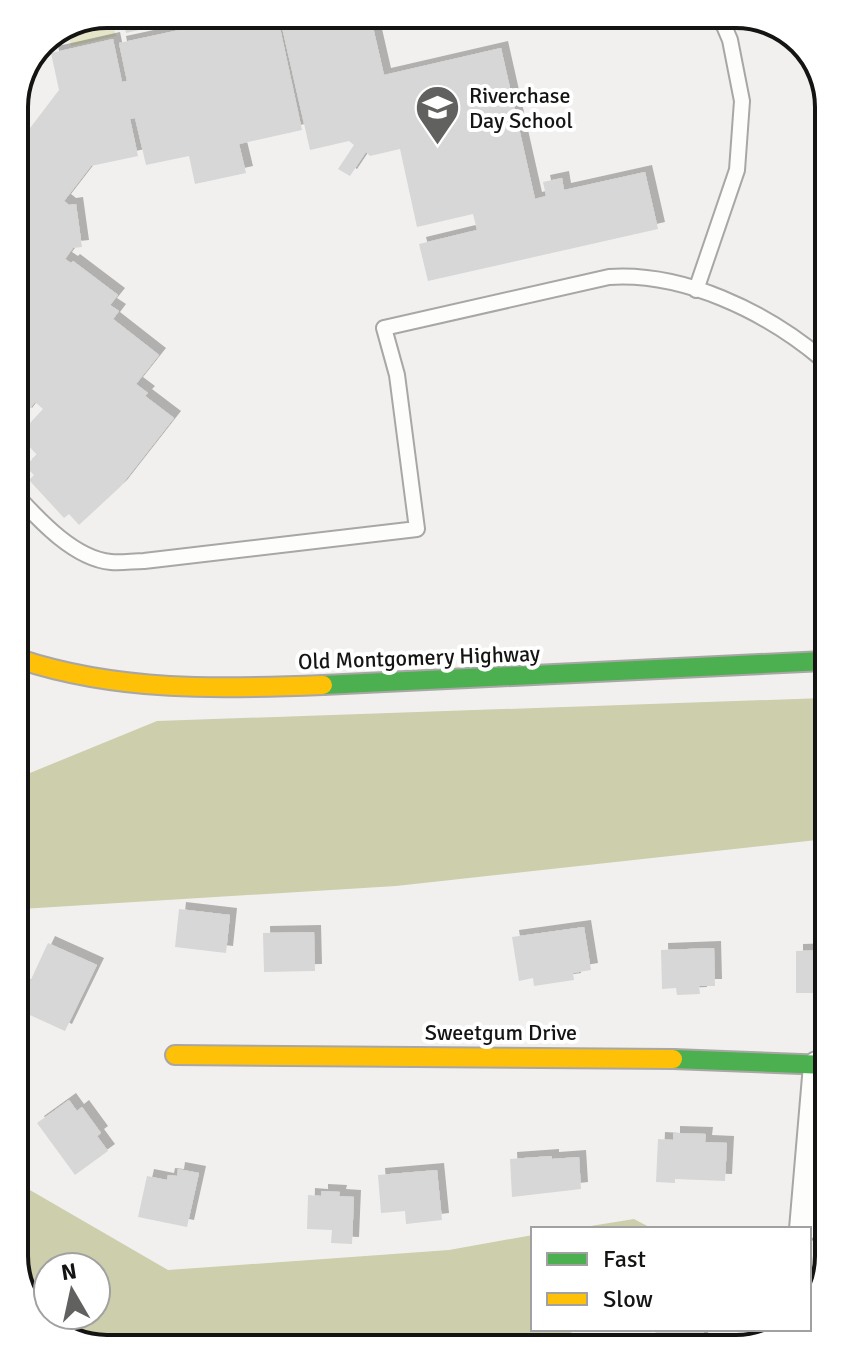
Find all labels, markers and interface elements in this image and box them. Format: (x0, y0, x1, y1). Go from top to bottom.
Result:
place label: Riverchase Day School (469, 82, 573, 134)
school or university icon: Riverchase Day School (414, 84, 462, 147)
street label: Old Montgomery Highway (297, 640, 541, 675)
street label: Sweetgum Drive (425, 1019, 577, 1046)
legend (531, 1227, 811, 1331)
text: Fast (603, 1244, 646, 1274)
north arrow (32, 1251, 112, 1331)
text: N (59, 1257, 79, 1286)
text: Slow (603, 1284, 653, 1314)

